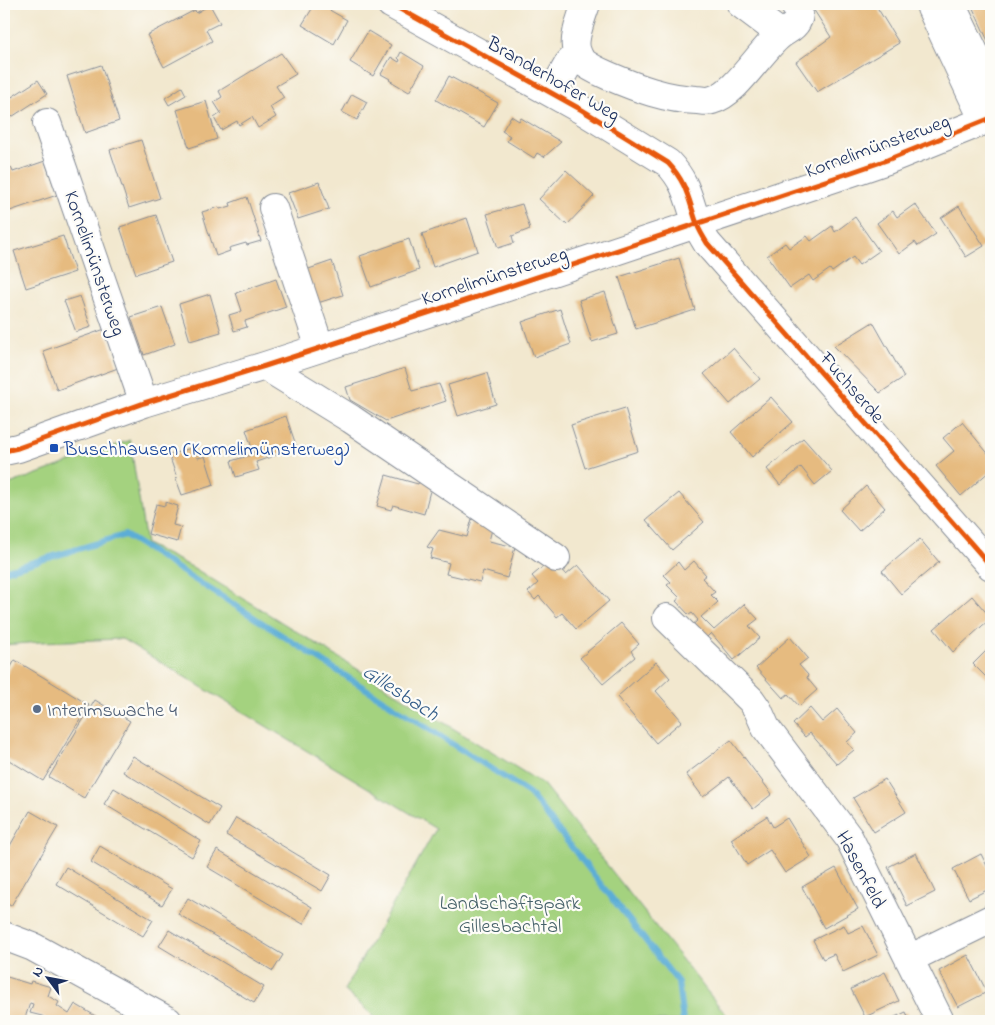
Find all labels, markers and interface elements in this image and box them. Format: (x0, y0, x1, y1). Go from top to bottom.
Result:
street label: Branderhofer Weg (479, 30, 625, 131)
street label: Kornelimünsterweg (801, 108, 955, 188)
street label: Kornelimünsterweg (54, 187, 132, 341)
street label: Kornelimünsterweg (418, 240, 572, 316)
street label: Fuchserde (811, 346, 891, 431)
place label: Buschhausen (Kornelimünsterweg) (63, 436, 350, 466)
marker: Buschhausen (Kornelimünsterweg) (48, 442, 60, 454)
water label: Gillesbach (356, 658, 445, 730)
place label: Interimswache 4 (47, 697, 177, 726)
marker: Interimswache 4 (31, 703, 43, 715)
street label: Hasenfeld (827, 826, 892, 914)
park label: Landschaftspark Gillesbachtal (440, 890, 581, 942)
north arrow (22, 952, 72, 1002)
text: N (27, 962, 50, 981)

